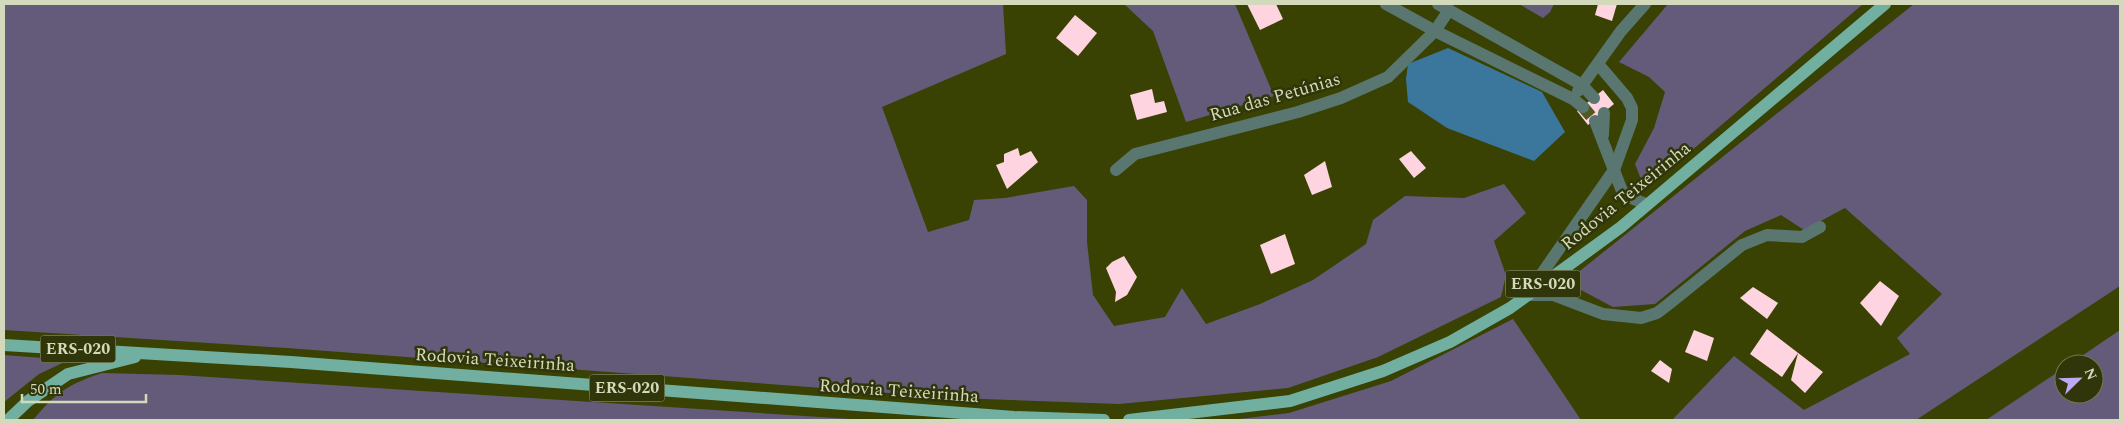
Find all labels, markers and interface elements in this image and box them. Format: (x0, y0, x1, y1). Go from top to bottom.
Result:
street label: Rua das Petúnias (1206, 65, 1344, 129)
street label: Rodovia Teixeirinha (1555, 135, 1697, 257)
road number: ERS-020 (1506, 270, 1580, 298)
road number: ERS-020 (40, 336, 116, 362)
street label: Rodovia Teixeirinha (414, 341, 576, 379)
north arrow (2054, 354, 2104, 404)
text: N (2079, 365, 2102, 383)
scale bar (22, 372, 146, 404)
street label: Rodovia Teixeirinha (818, 372, 980, 410)
road number: ERS-020 (590, 374, 664, 402)
text: 50 m (30, 378, 62, 401)

